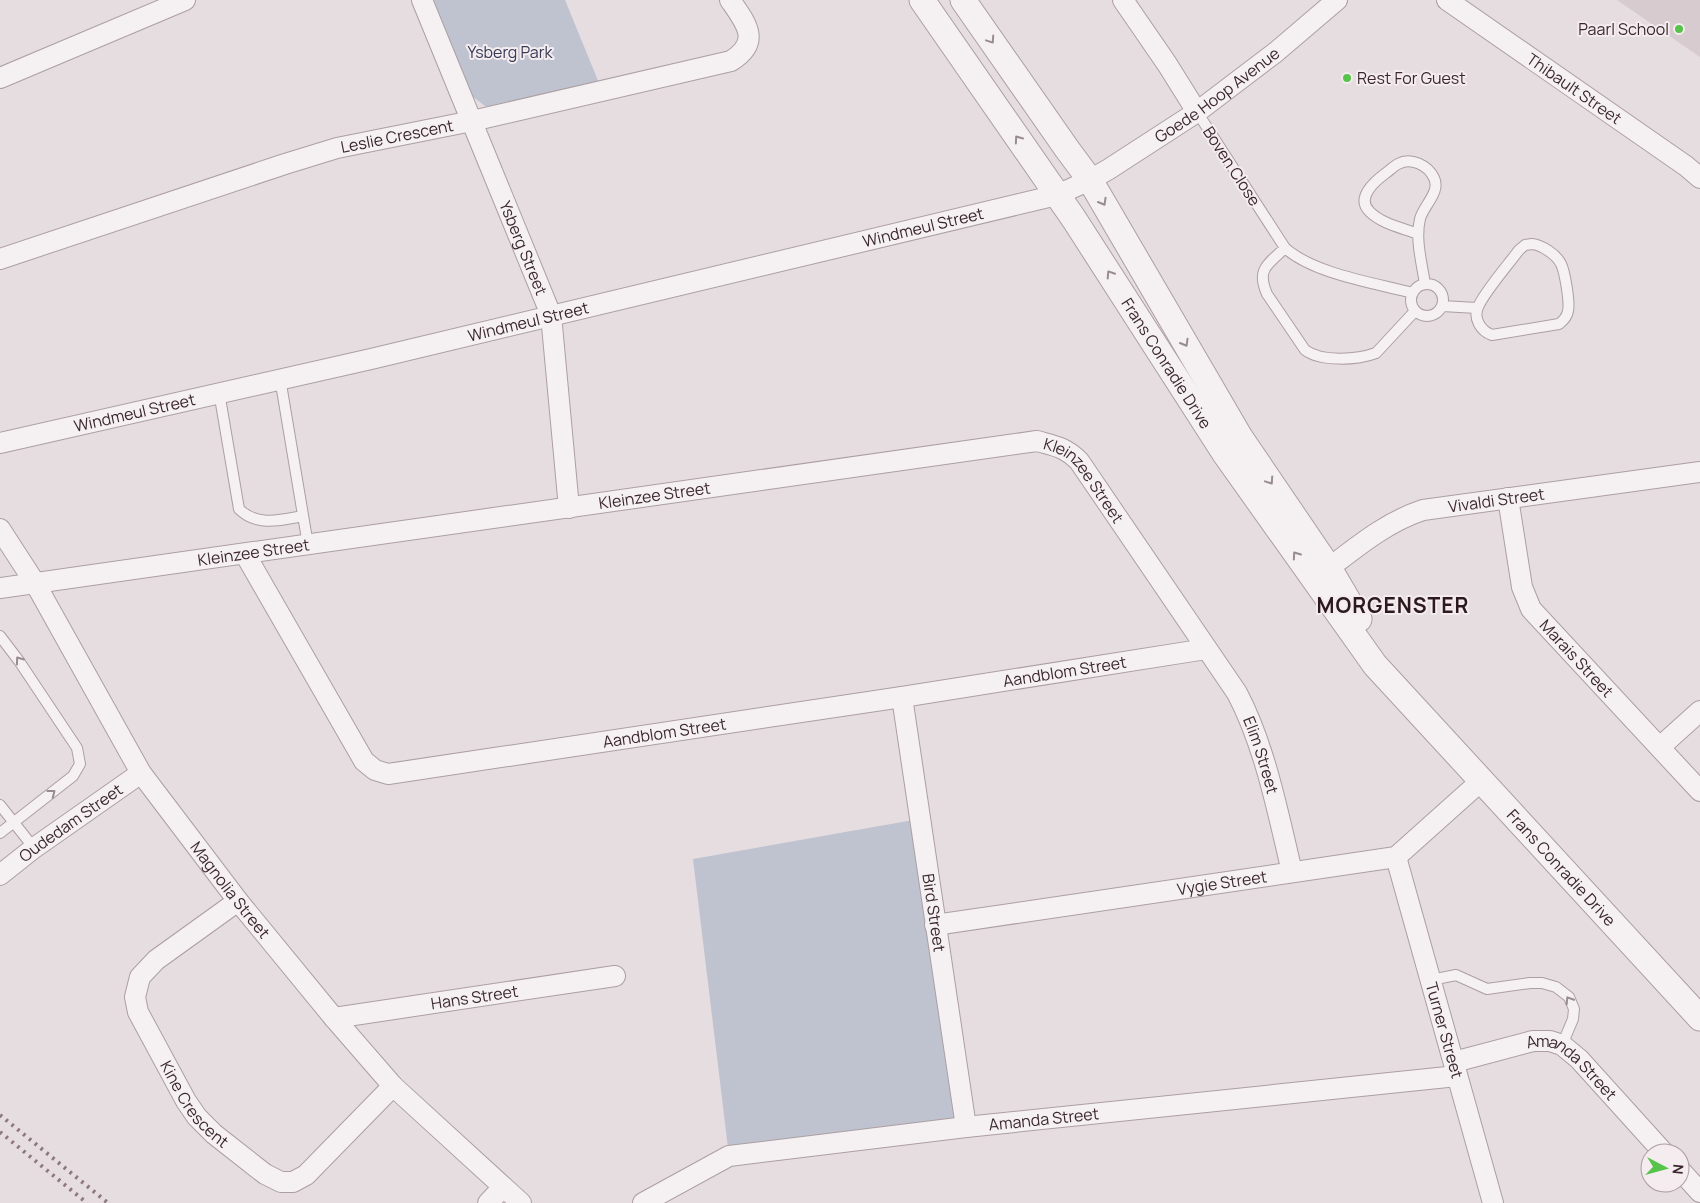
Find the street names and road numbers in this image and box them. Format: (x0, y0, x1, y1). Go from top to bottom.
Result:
street label: Goede Hoop Avenue (1150, 42, 1284, 148)
street label: Thibault Street (1522, 48, 1626, 129)
street label: Leslie Crescent (339, 114, 455, 158)
street label: Boven Close (1198, 122, 1266, 210)
street label: Ysberg Street (494, 198, 553, 298)
street label: Windmeul Street (860, 202, 986, 252)
street label: Frans Conradie Drive (1116, 294, 1217, 433)
street label: Windmeul Street (465, 296, 591, 347)
street label: Windmeul Street (72, 388, 197, 437)
street label: Kleinzee Street (1041, 432, 1129, 527)
street label: Kleinzee Street (597, 476, 712, 514)
street label: Vivaldi Street (1447, 482, 1546, 517)
street label: Kleinzee Street (196, 533, 311, 571)
street label: Marais Street (1535, 614, 1618, 702)
street label: Aandblom Street (1001, 651, 1128, 692)
street label: Aandblom Street (601, 713, 728, 753)
street label: Elim Street (1238, 713, 1284, 796)
street label: Oudedam Street (14, 778, 127, 867)
street label: Frans Conradie Drive (1502, 804, 1621, 931)
street label: Magnolia Street (186, 837, 275, 943)
street label: Vygie Street (1175, 865, 1268, 900)
street label: Bird Street (917, 872, 951, 953)
street label: Hans Street (429, 980, 520, 1014)
street label: Turner Street (1421, 980, 1469, 1081)
street label: Amanda Street (1523, 1030, 1622, 1105)
street label: Kine Crescent (155, 1057, 233, 1153)
street label: Amanda Street (988, 1102, 1100, 1136)

